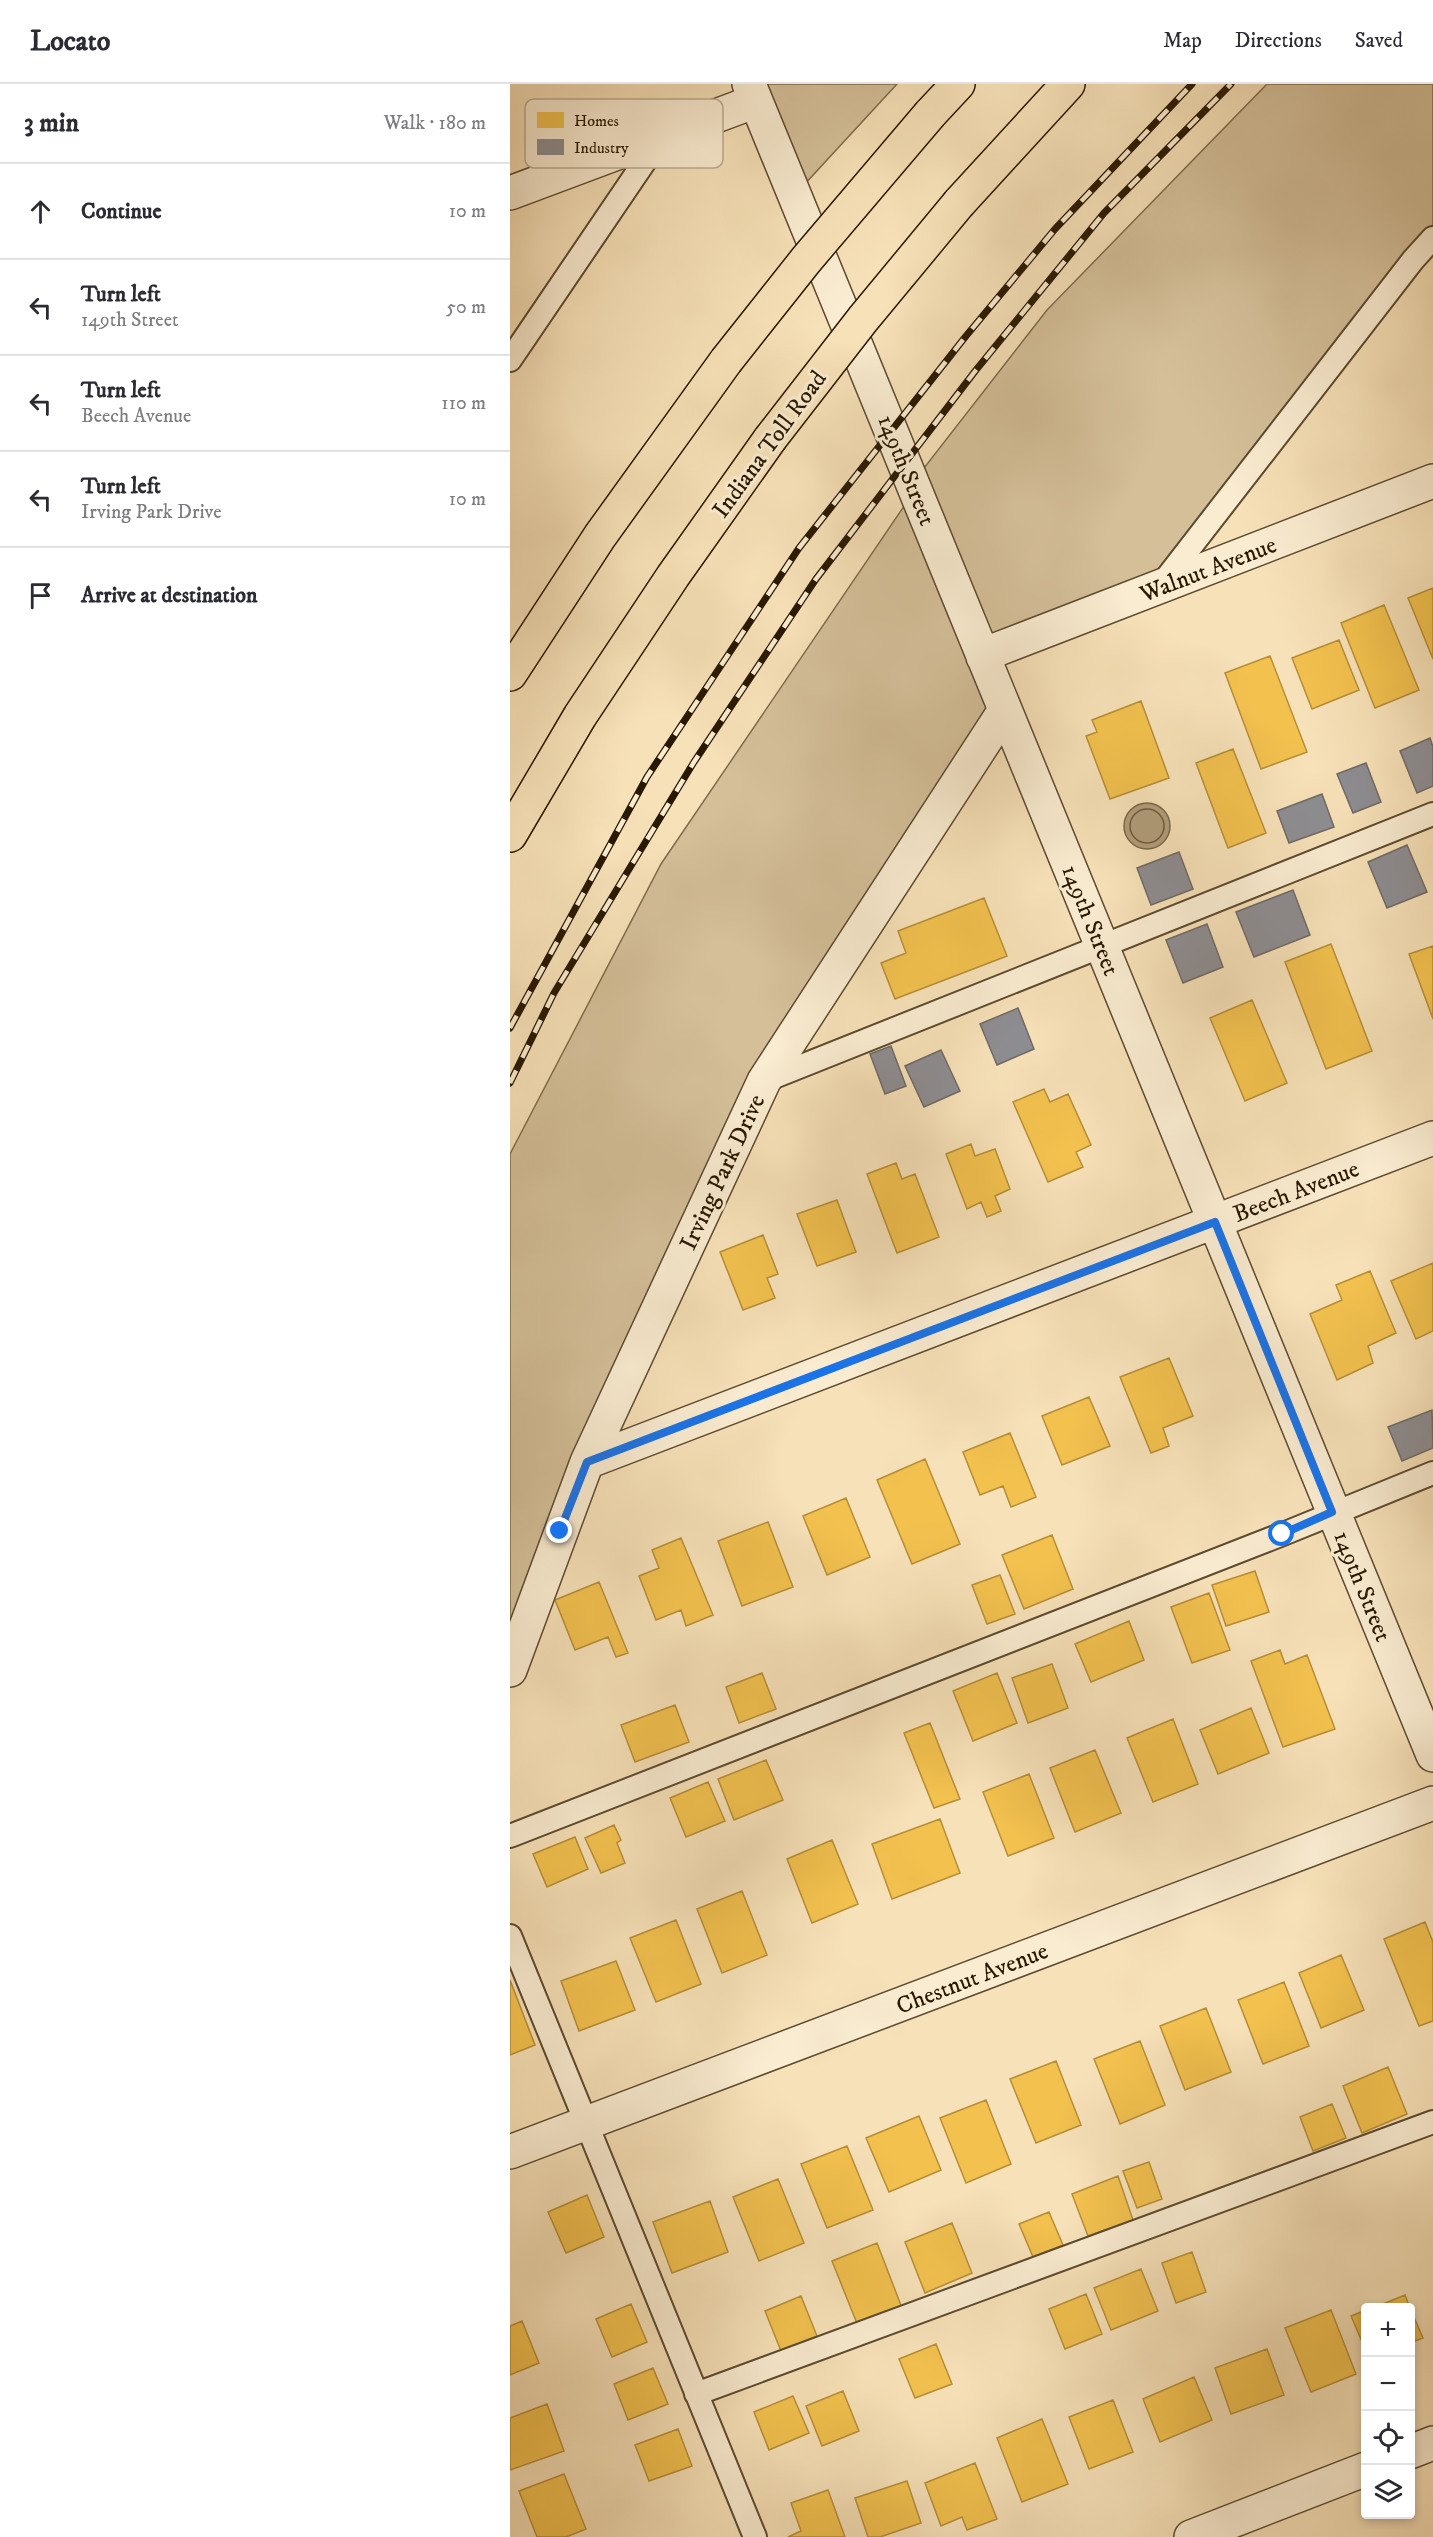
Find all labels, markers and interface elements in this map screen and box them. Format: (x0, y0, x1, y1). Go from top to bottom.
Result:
text: Locato (30, 24, 110, 59)
text: Map (1163, 28, 1202, 54)
text: Directions (1235, 28, 1322, 54)
text: Saved (1355, 28, 1403, 54)
legend (525, 99, 723, 168)
text: 3 min (24, 107, 79, 140)
text: Walk · 180 m (384, 111, 486, 136)
text: Homes (574, 111, 619, 131)
text: Industry (574, 138, 629, 158)
icon: ahead (24, 195, 57, 228)
text: Continue (81, 198, 162, 225)
text: 10 m (449, 199, 486, 224)
text: Turn left (81, 281, 161, 308)
icon: left (24, 291, 57, 324)
text: 50 m (446, 295, 486, 320)
text: 149th Street (81, 308, 178, 333)
street label: Indiana Toll Road (706, 365, 833, 524)
text: Turn left (81, 377, 161, 404)
icon: left (24, 387, 57, 420)
text: 110 m (441, 391, 486, 416)
text: Beech Avenue (81, 404, 191, 429)
street label: 149th Street (870, 411, 942, 530)
text: Turn left (81, 473, 161, 500)
icon: left (24, 483, 57, 516)
text: 10 m (449, 487, 486, 512)
text: Irving Park Drive (81, 500, 222, 525)
street label: Walnut Avenue (1135, 530, 1281, 610)
icon: arrive (24, 579, 57, 612)
text: Arrive at destination (81, 582, 258, 609)
street label: 149th Street (1054, 861, 1126, 980)
street label: Irving Park Drive (674, 1090, 772, 1255)
street label: Beech Avenue (1229, 1154, 1364, 1230)
route end (546, 1517, 572, 1543)
route start (1268, 1520, 1294, 1546)
street label: 149th Street (1326, 1527, 1398, 1646)
street label: Chestnut Avenue (892, 1936, 1053, 2022)
map controls (1361, 2303, 1415, 2519)
button: + (1361, 2303, 1415, 2357)
button: − (1361, 2357, 1415, 2411)
button: locate (1361, 2411, 1415, 2465)
button: layers (1361, 2465, 1415, 2519)

